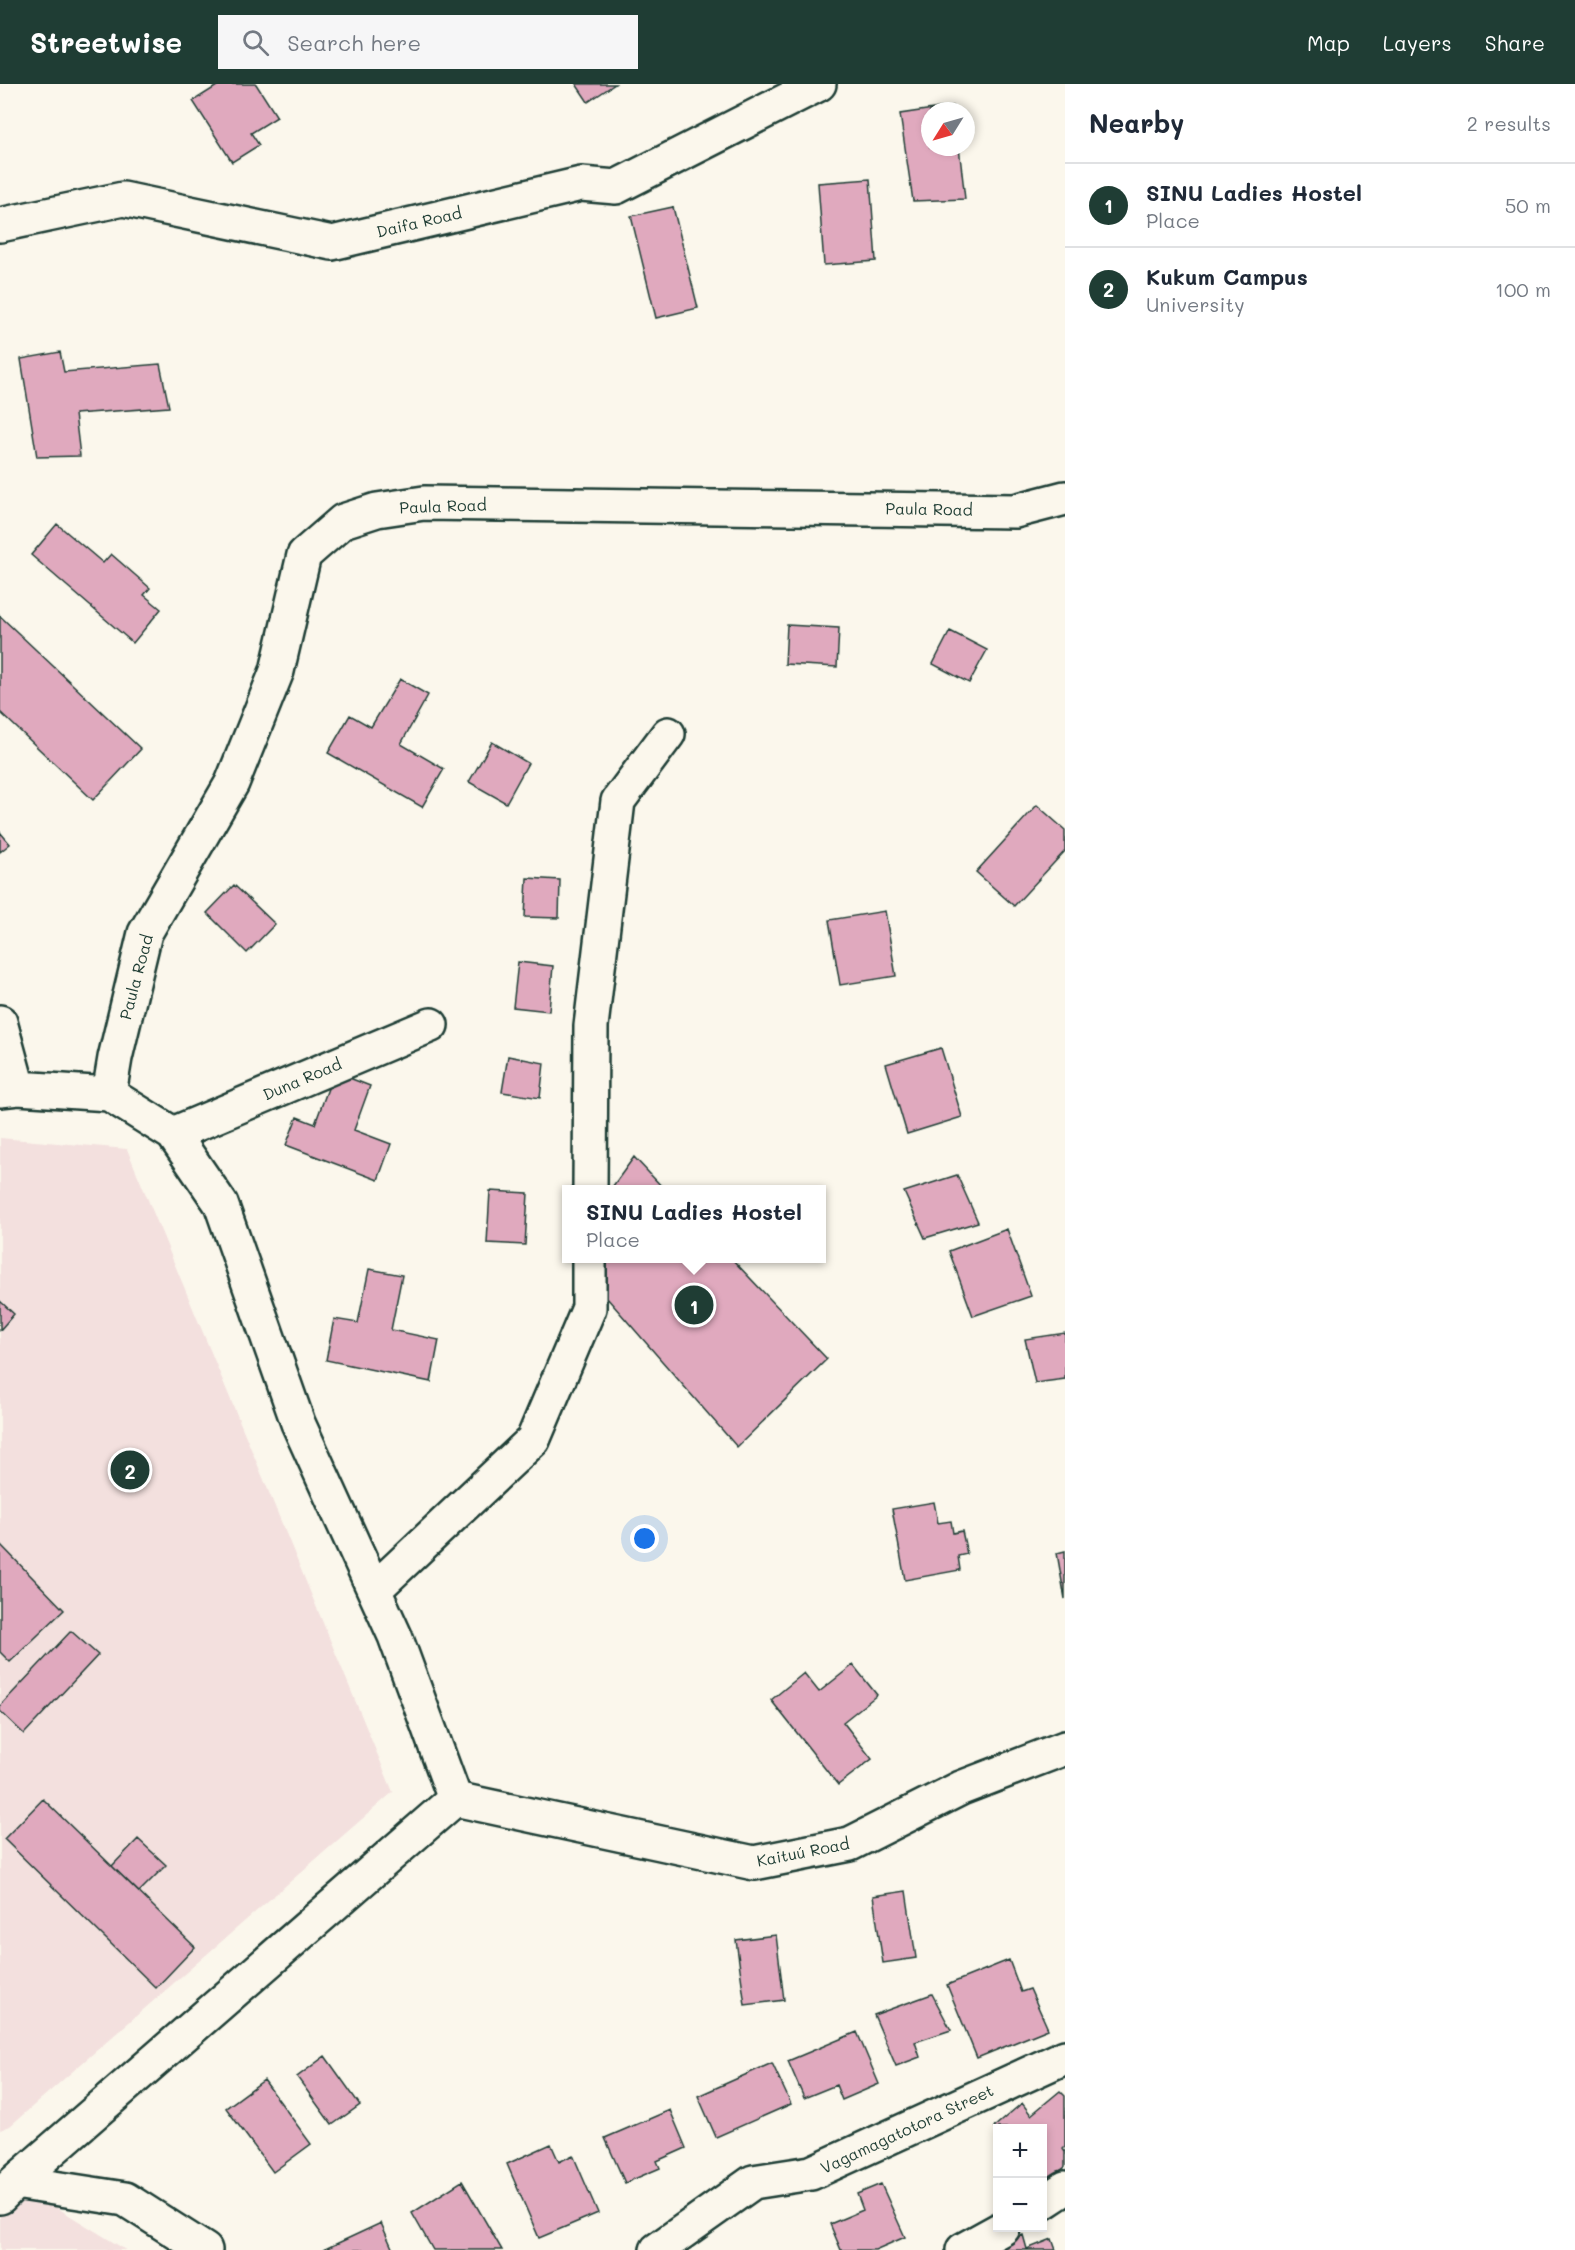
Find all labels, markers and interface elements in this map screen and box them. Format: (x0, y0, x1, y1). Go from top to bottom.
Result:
search box (218, 15, 638, 69)
text: Streetwise (30, 24, 182, 60)
icon: search (239, 26, 272, 59)
text: Search here (287, 28, 421, 57)
text: Map (1307, 29, 1350, 56)
text: Layers (1383, 29, 1452, 56)
text: Share (1485, 29, 1545, 56)
north arrow (921, 102, 975, 156)
text: Nearby (1089, 106, 1184, 140)
text: 2 results (1467, 110, 1551, 136)
text: SINU Ladies Hostel (1146, 178, 1362, 207)
text: 1 (1104, 192, 1113, 218)
text: 50 m (1505, 192, 1551, 218)
street label: Daifa Road (374, 201, 464, 242)
text: Place (1146, 207, 1200, 233)
text: Kukum Campus (1146, 262, 1308, 291)
text: 2 (1103, 276, 1114, 302)
text: 100 m (1495, 276, 1551, 302)
text: University (1146, 291, 1245, 317)
street label: Paula Road (399, 493, 487, 518)
street label: Paula Road (885, 497, 973, 520)
street label: Paula Road (114, 932, 157, 1022)
street label: Duna Road (259, 1053, 344, 1105)
popup (562, 1185, 826, 1263)
text: SINU Ladies Hostel (586, 1197, 802, 1226)
text: Place (586, 1226, 640, 1252)
pin: 1 (674, 1282, 714, 1328)
pin: 2 (110, 1448, 150, 1492)
your location (630, 1524, 659, 1553)
street label: Kaituú Road (755, 1832, 851, 1871)
street label: Vagamagatotora Street (817, 2079, 997, 2178)
map controls (993, 2124, 1047, 2232)
button: + (993, 2124, 1047, 2178)
button: − (993, 2178, 1047, 2232)

